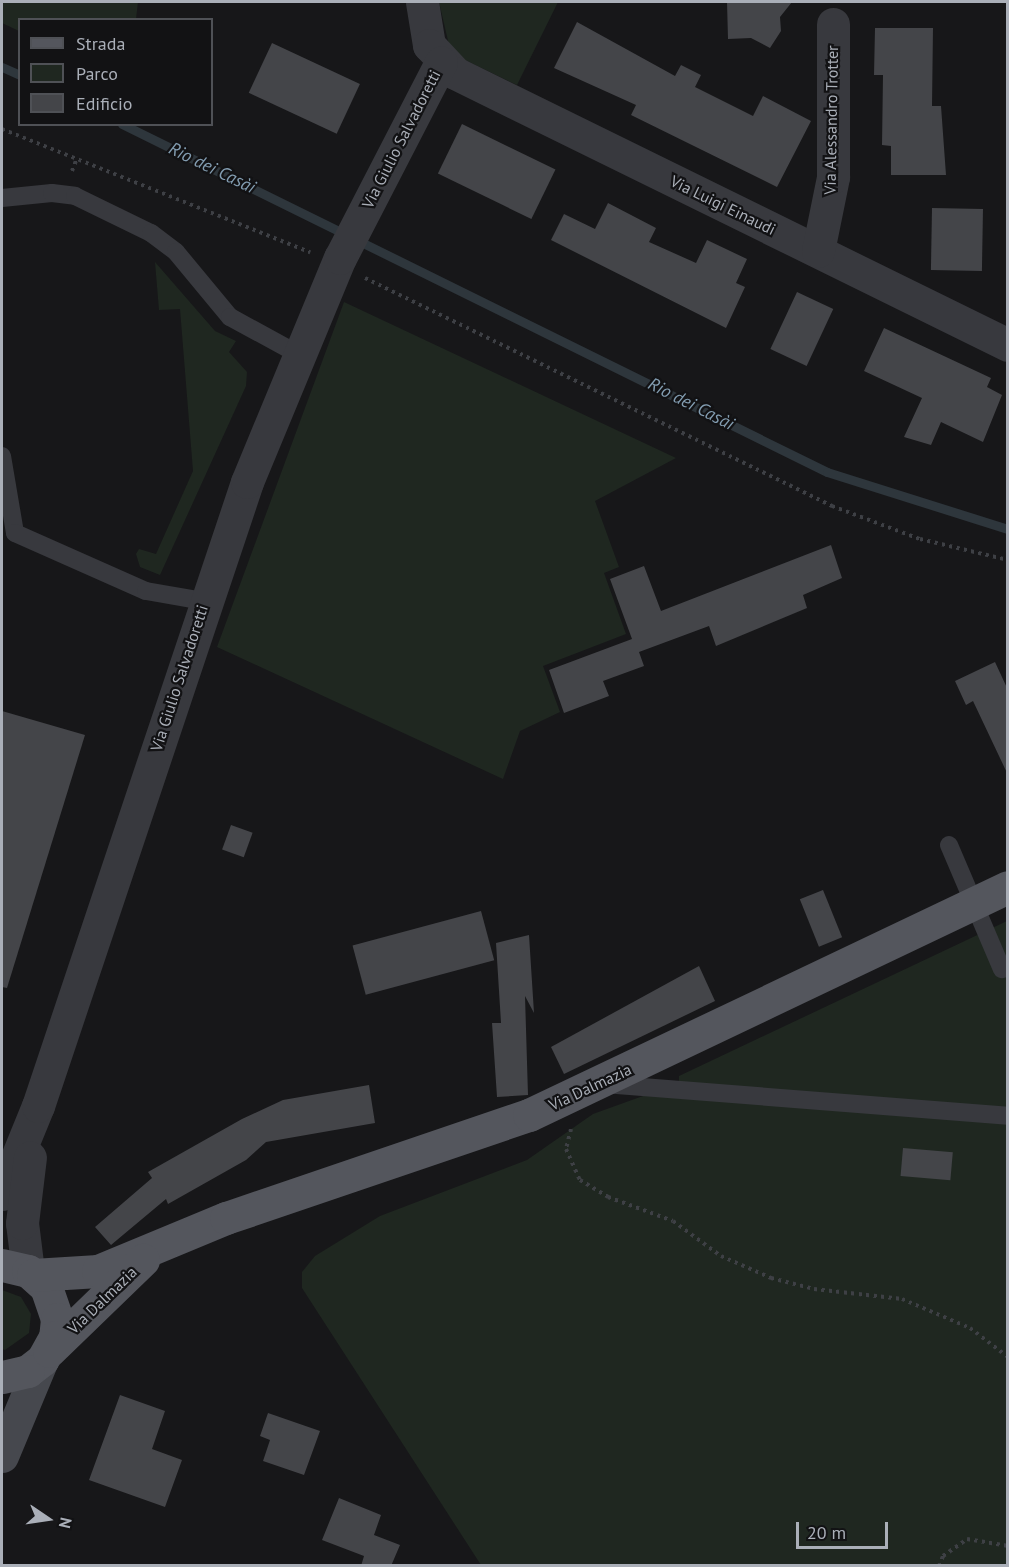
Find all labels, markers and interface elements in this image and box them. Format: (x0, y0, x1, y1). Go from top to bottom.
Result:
legend (18, 18, 213, 126)
text: Strada (76, 32, 125, 55)
street label: Via Alessandro Trotter (820, 45, 842, 195)
text: Parco (76, 62, 118, 85)
street label: Via Giulio Salvadoretti (358, 67, 444, 211)
text: Edificio (76, 92, 132, 115)
water label: Rio dei Casài (165, 138, 259, 198)
street label: Via Luigi Einaudi (667, 171, 779, 239)
water label: Rio dei Casài (644, 373, 738, 435)
street label: Via Giulio Salvadoretti (146, 602, 212, 754)
street label: Via Dalmazia (546, 1060, 634, 1114)
street label: Via Dalmazia (63, 1262, 141, 1338)
north arrow (18, 1489, 78, 1549)
scale bar (799, 1510, 890, 1548)
text: N (55, 1516, 76, 1530)
text: 20 m (807, 1521, 846, 1544)

